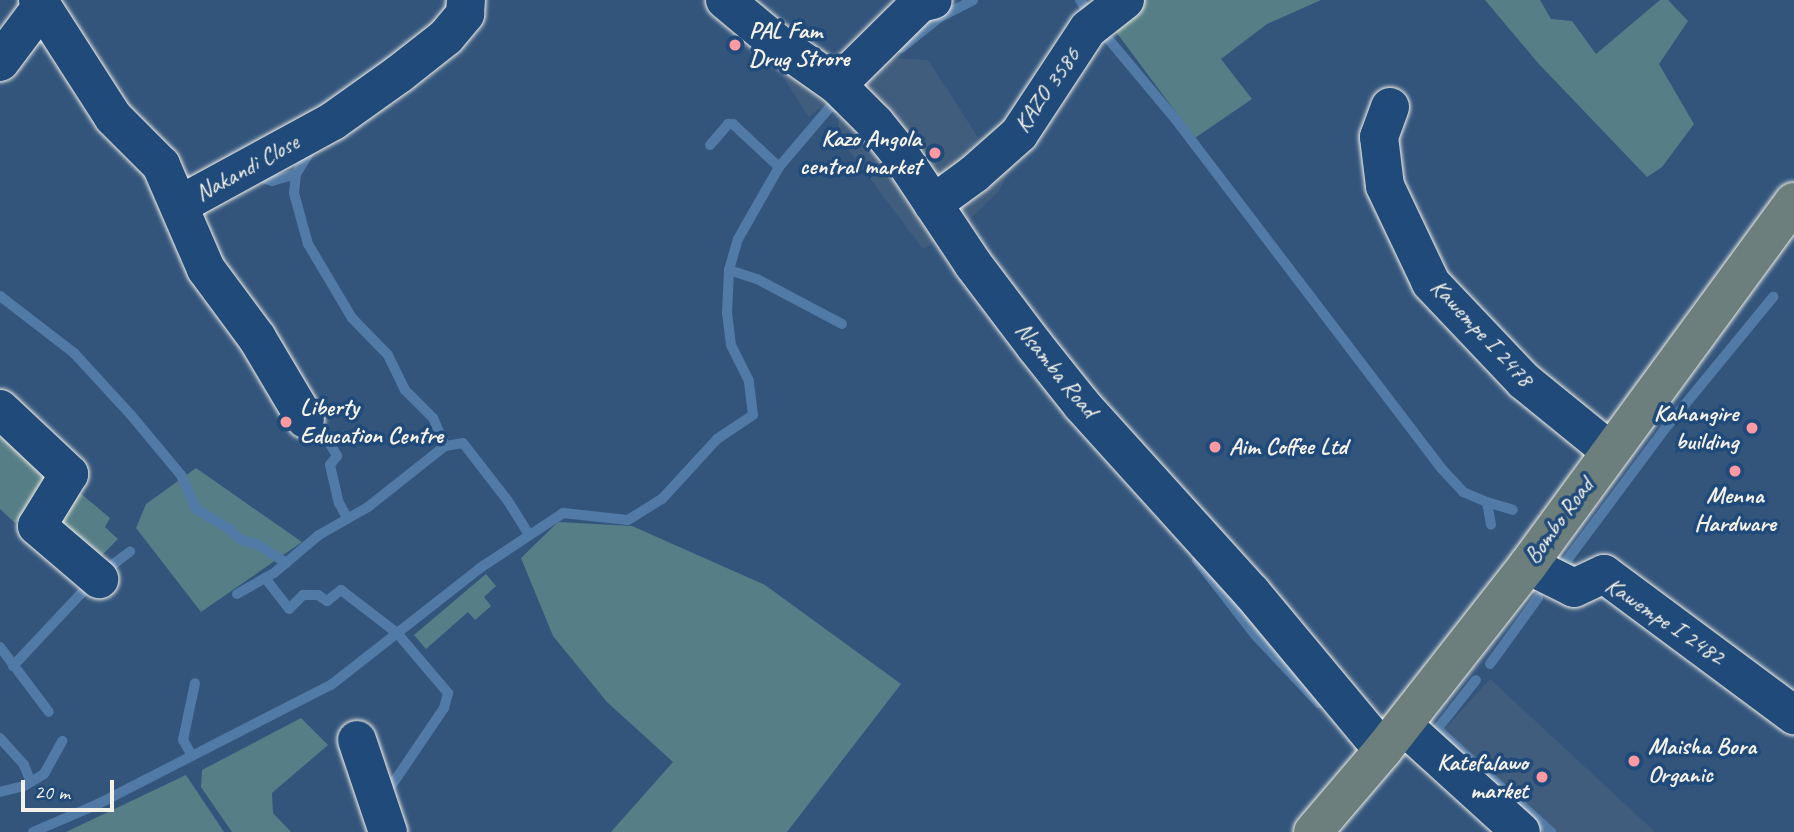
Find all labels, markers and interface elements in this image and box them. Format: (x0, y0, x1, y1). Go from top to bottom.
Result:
place label: PAL Fam Drug Strore (749, 17, 850, 73)
marker: PAL Fam Drug Strore (727, 37, 743, 53)
street label: KAZO 3586 (1007, 42, 1087, 138)
place label: Kazo Angola central market (799, 125, 921, 181)
street label: Nakandi Close (190, 128, 304, 208)
marker: Kazo Angola central market (927, 145, 943, 161)
street label: Kawempe I 2478 (1425, 273, 1539, 393)
street label: Nsamba Road (1009, 317, 1103, 423)
place label: Liberty Education Centre (300, 394, 443, 450)
place label: Kahangire building (1654, 400, 1738, 456)
marker: Liberty Education Centre (278, 414, 294, 430)
marker: Kahangire building (1744, 420, 1760, 436)
place label: Aim Coffee Ltd (1229, 433, 1347, 461)
marker: Aim Coffee Ltd (1207, 439, 1223, 455)
marker: Menna Hardware (1727, 463, 1743, 479)
street label: Bombo Road (1518, 472, 1600, 570)
place label: Menna Hardware (1694, 482, 1776, 538)
street label: Kawempe I 2482 (1600, 571, 1730, 671)
place label: Maisha Bora Organic (1648, 733, 1756, 789)
place label: Katefalawo market (1437, 749, 1528, 805)
marker: Maisha Bora Organic (1626, 753, 1642, 769)
scale bar (24, 766, 117, 810)
marker: Katefalawo market (1534, 769, 1550, 785)
text: 20 m (34, 779, 70, 805)

